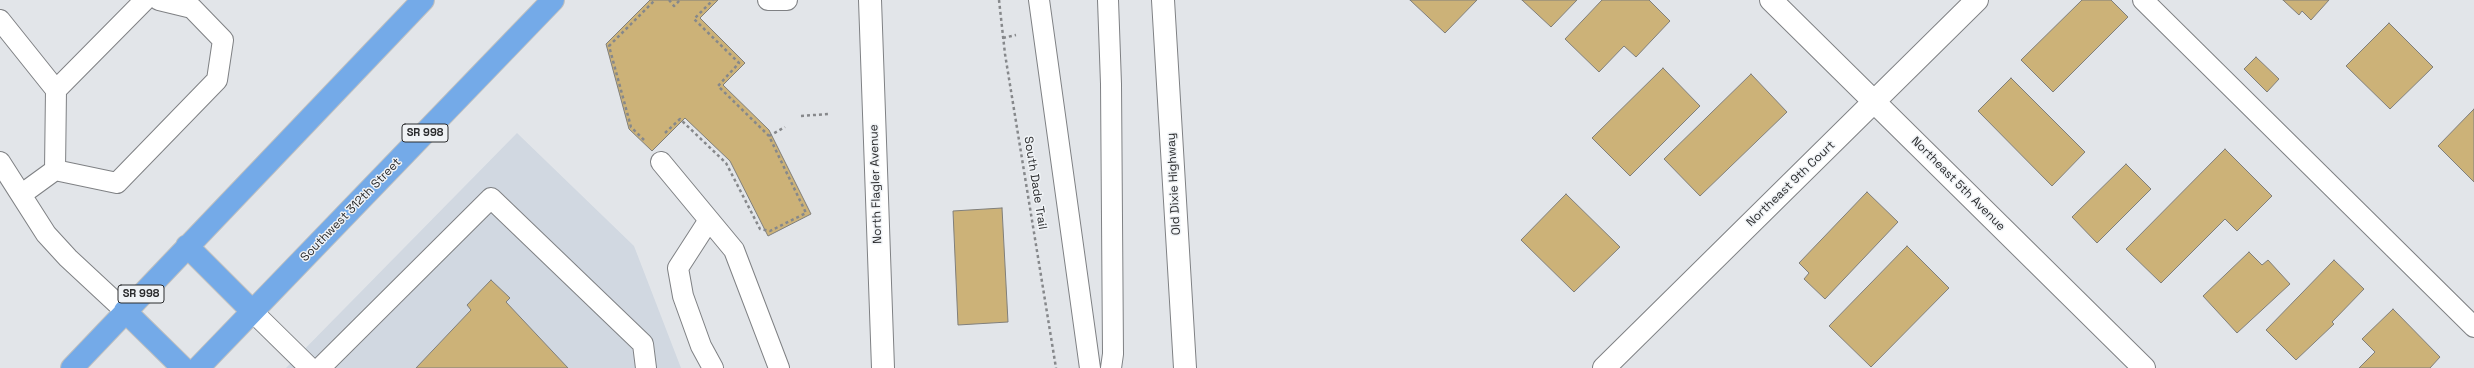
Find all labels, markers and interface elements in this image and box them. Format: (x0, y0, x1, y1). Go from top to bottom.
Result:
road number: SR 998 (402, 124, 448, 142)
street label: North Flagler Avenue (867, 124, 885, 244)
street label: Old Dixie Highway (1164, 133, 1184, 235)
street label: Northeast 5th Avenue (1908, 134, 2008, 234)
street label: South Dade Trail (1021, 135, 1049, 231)
street label: Northeast 9th Court (1744, 138, 1838, 230)
street label: Southwest 312th Street (298, 155, 404, 265)
road number: SR 998 (118, 285, 164, 303)

